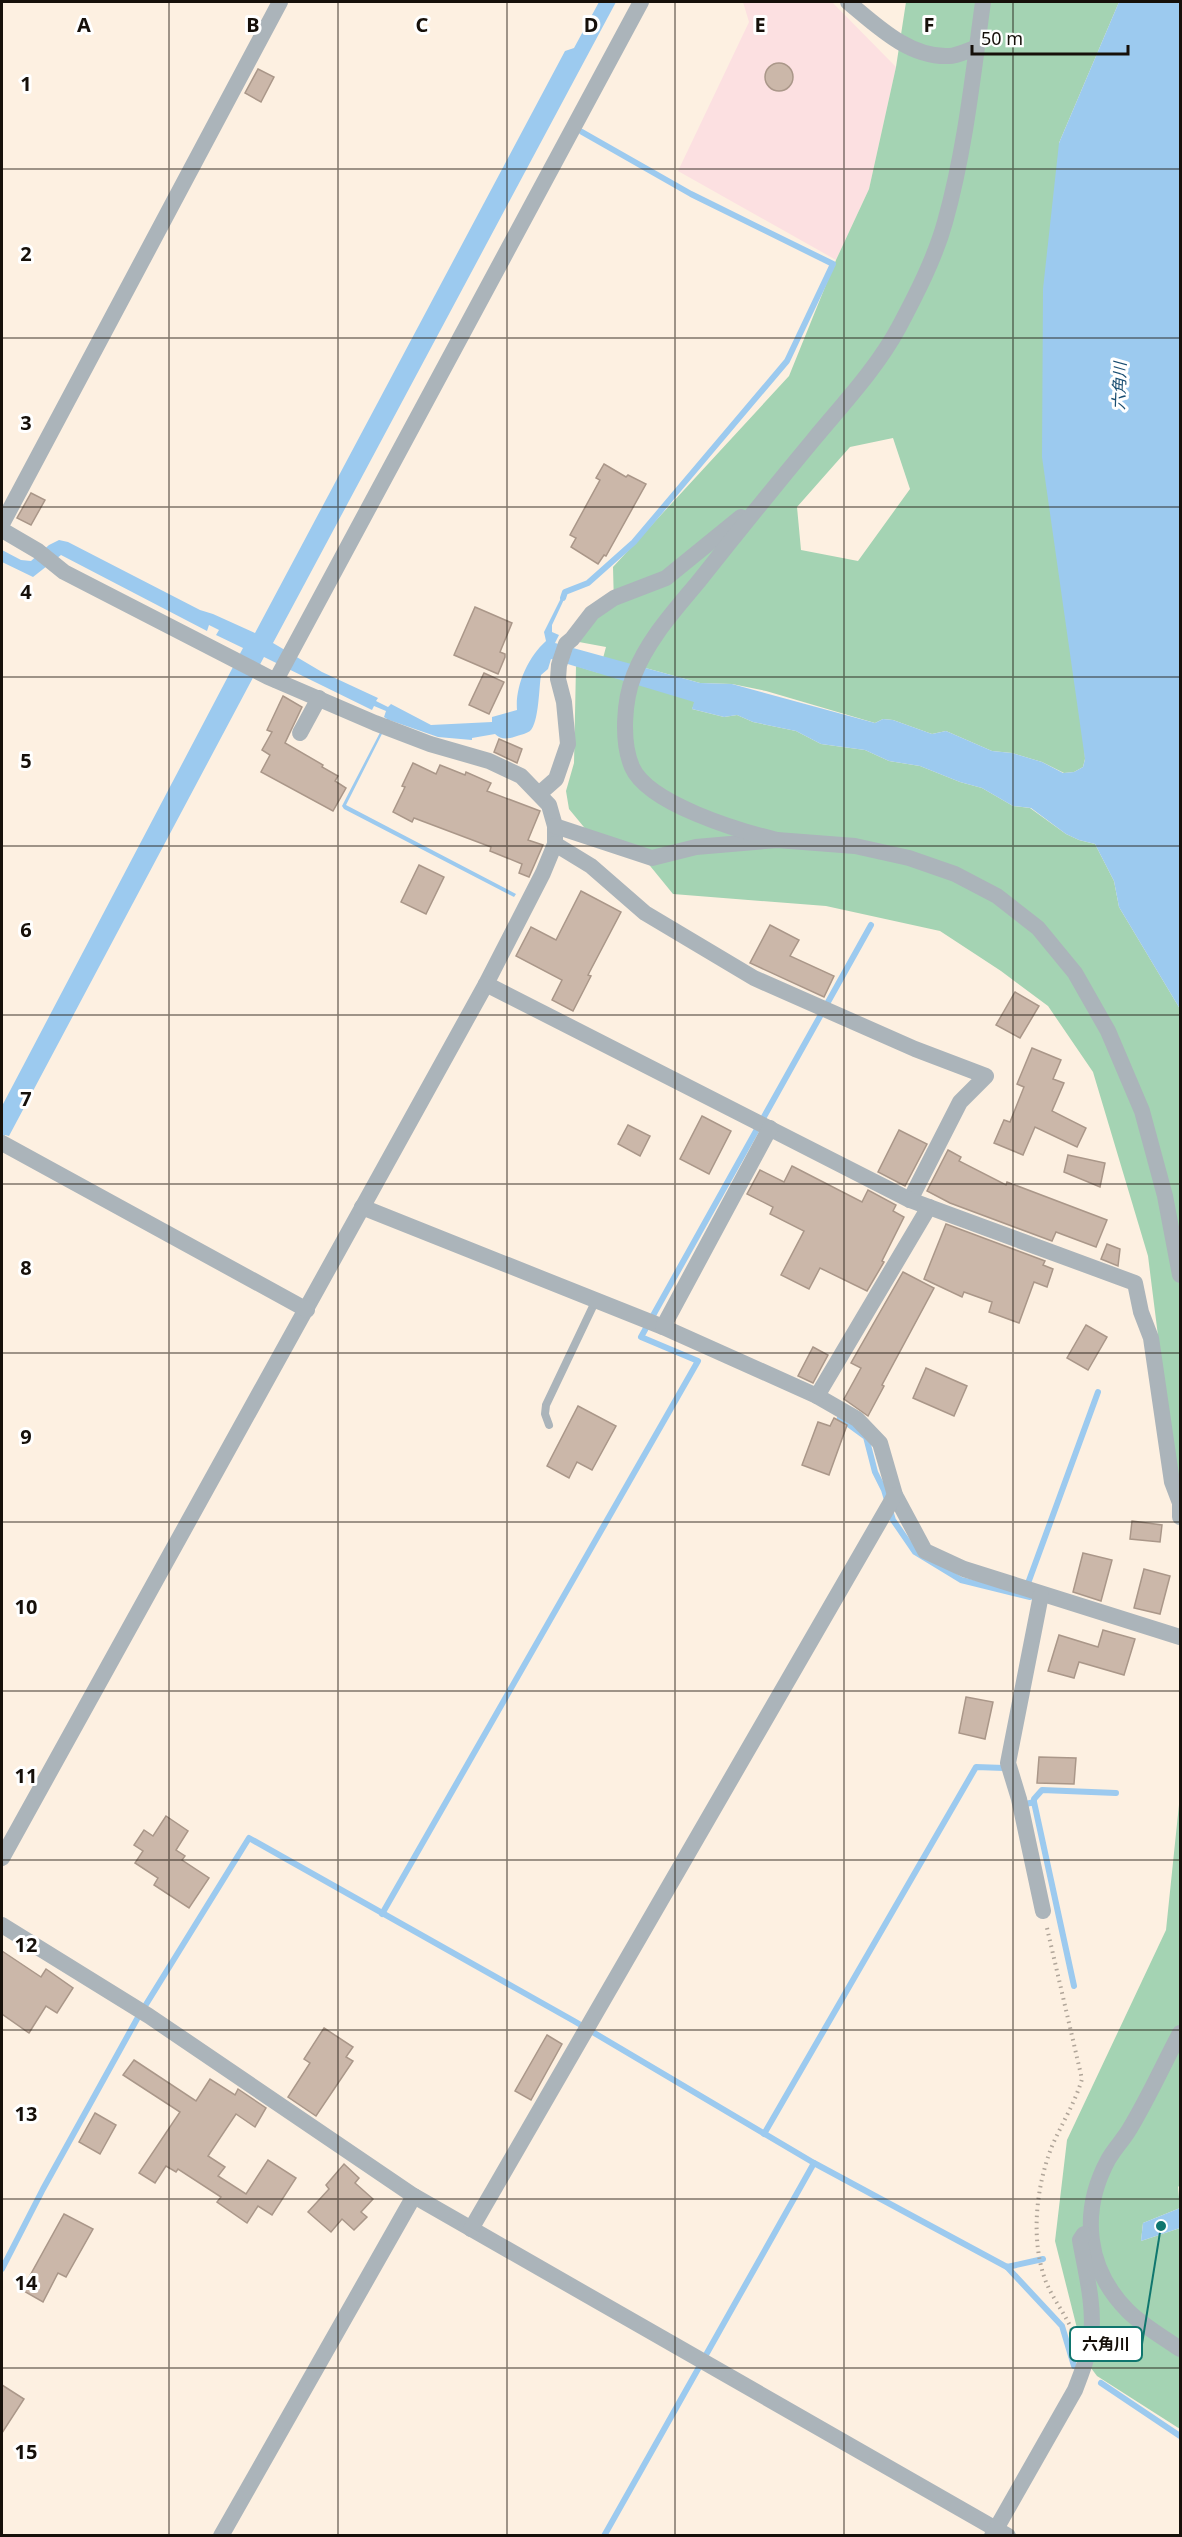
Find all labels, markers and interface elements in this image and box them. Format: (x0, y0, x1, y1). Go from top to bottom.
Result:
text: A (77, 11, 91, 38)
text: B (246, 11, 260, 38)
text: C (416, 11, 429, 38)
text: D (584, 11, 598, 38)
text: E (754, 11, 766, 38)
text: F (924, 11, 934, 38)
scale bar (972, 18, 1128, 56)
text: 50 m (981, 26, 1023, 50)
text: 1 (20, 70, 32, 97)
text: 2 (20, 240, 32, 267)
water label: 六角川 (1107, 360, 1131, 410)
text: 3 (20, 409, 32, 436)
text: 4 (20, 578, 32, 605)
text: 5 (20, 747, 32, 774)
text: 6 (20, 916, 32, 943)
text: 7 (20, 1085, 32, 1112)
text: 8 (20, 1254, 32, 1281)
text: 9 (20, 1423, 32, 1450)
text: 10 (15, 1593, 37, 1620)
text: 11 (15, 1762, 37, 1789)
text: 12 (15, 1931, 37, 1958)
text: 13 (15, 2100, 37, 2127)
text: 14 (15, 2269, 38, 2296)
callout: 六角川 (1070, 2327, 1142, 2361)
text: 六角川 (1082, 2333, 1130, 2355)
text: 15 (15, 2438, 37, 2465)

